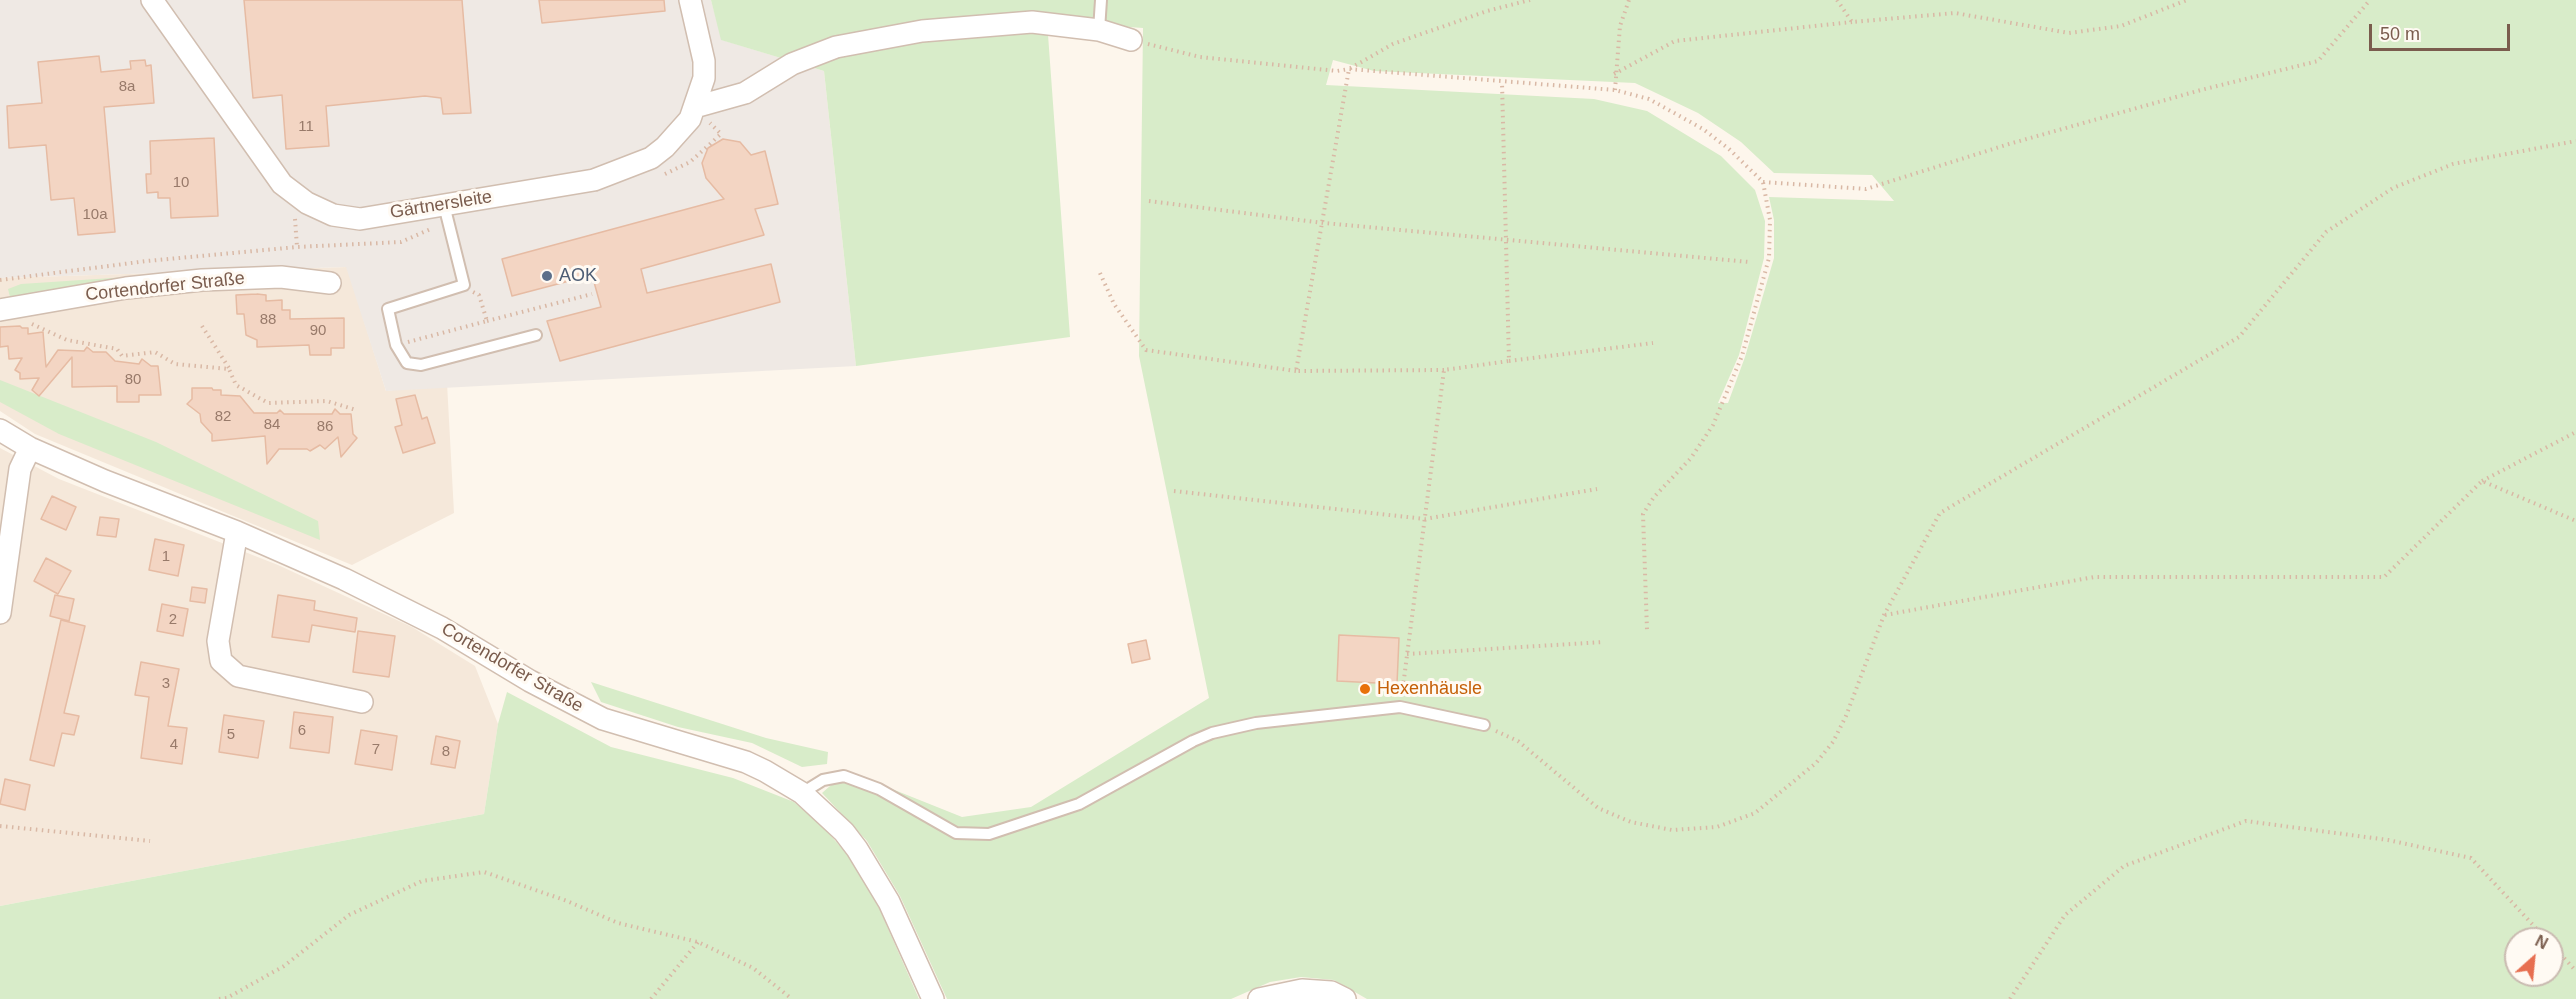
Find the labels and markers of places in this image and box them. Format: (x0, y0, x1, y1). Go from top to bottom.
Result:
place label: AOK (559, 265, 597, 287)
marker: AOK (540, 269, 554, 283)
place label: Hexenhäusle (1377, 678, 1482, 700)
marker: Hexenhäusle (1358, 682, 1372, 696)

